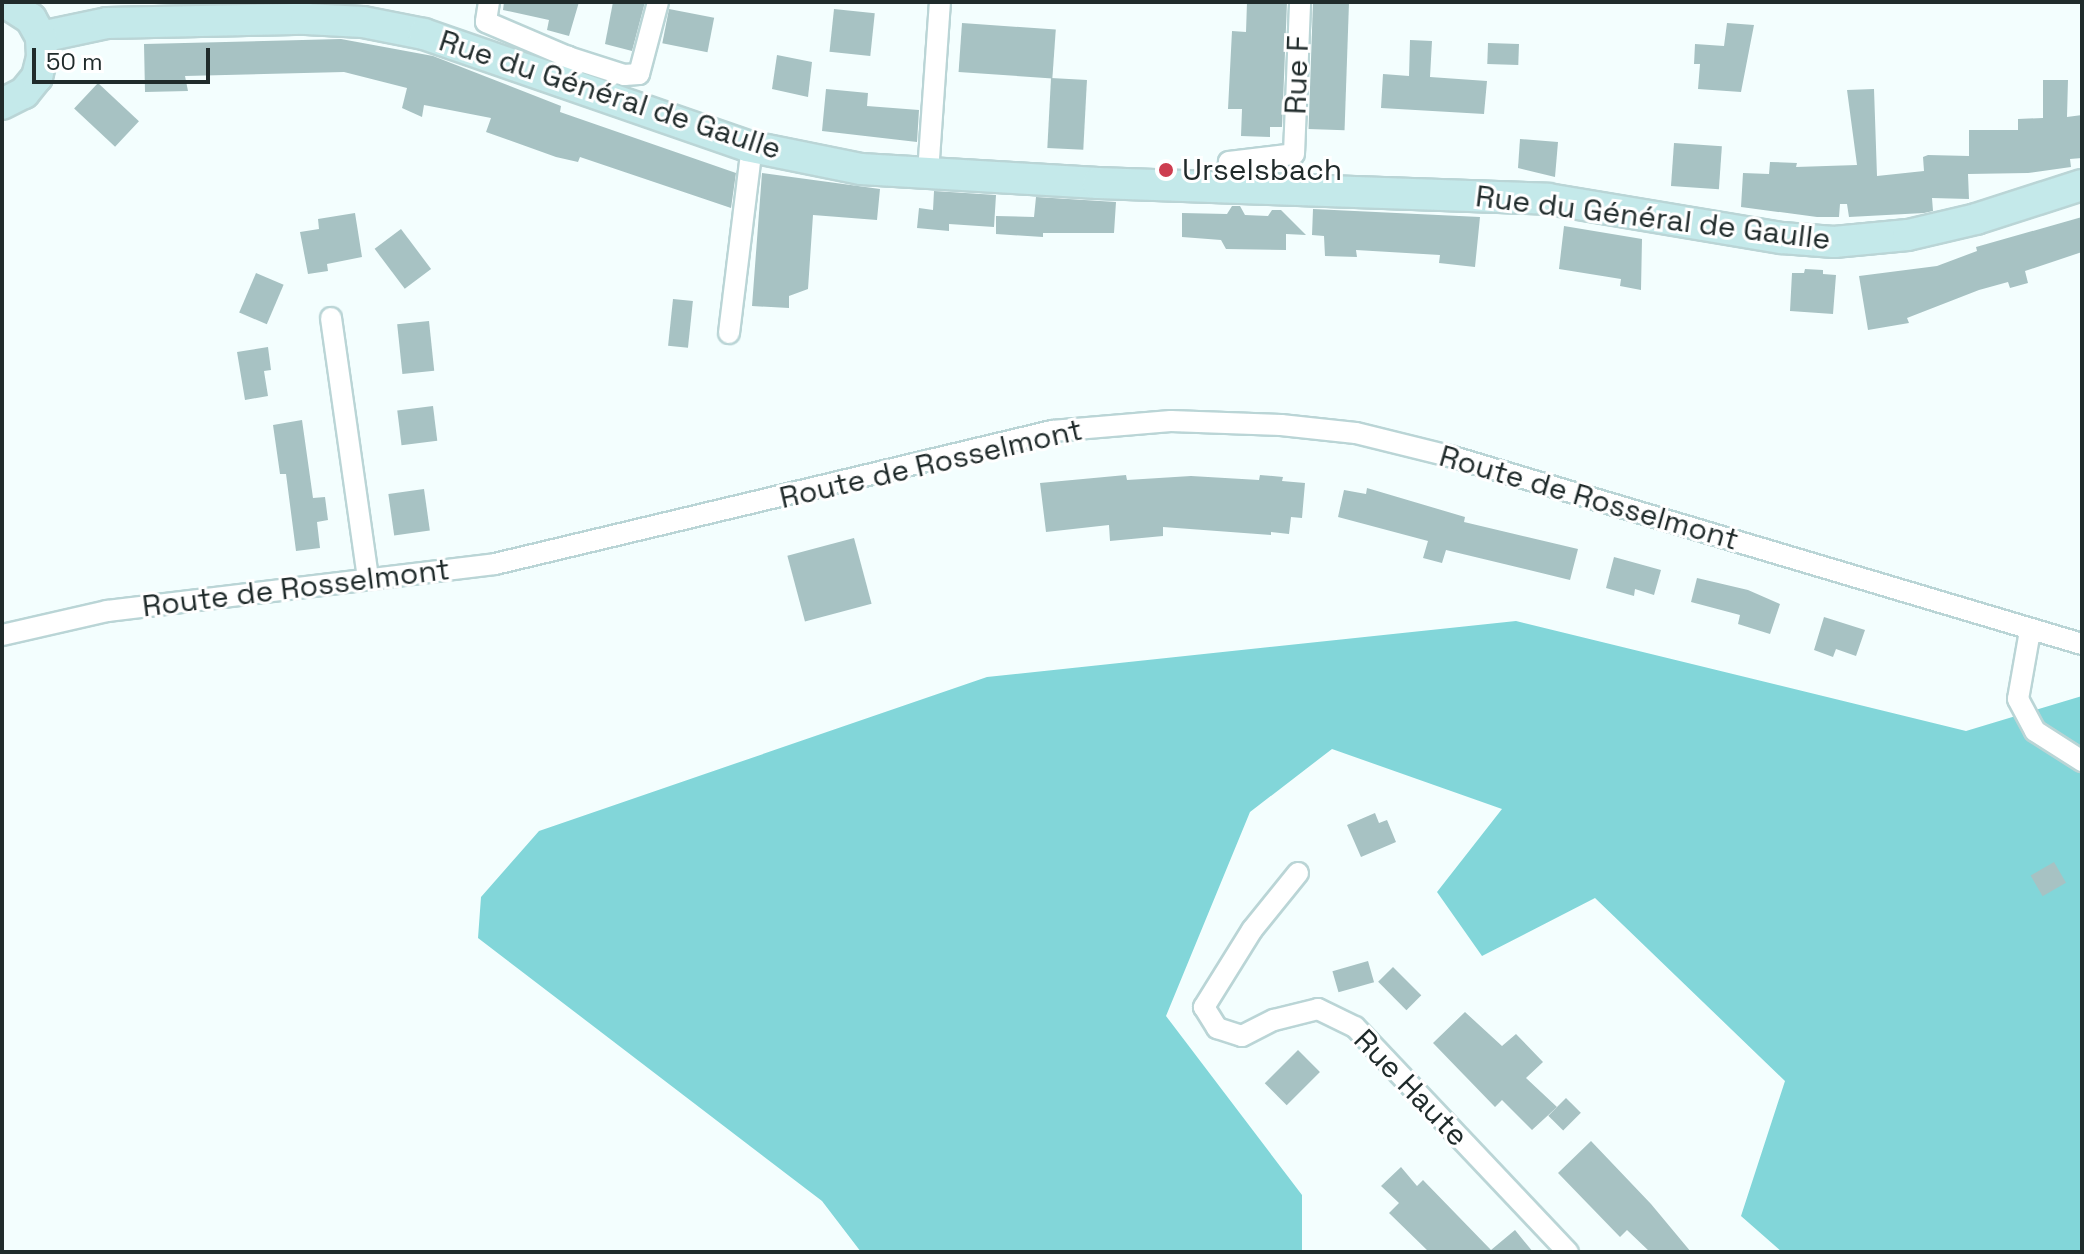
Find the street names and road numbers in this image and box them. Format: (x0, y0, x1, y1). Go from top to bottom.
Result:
street label: Rue du Général de Gaulle (435, 23, 785, 167)
street label: Rue F (1278, 35, 1316, 115)
street label: Rue du Général de Gaulle (1474, 178, 1832, 258)
street label: Route de Rosselmont (776, 412, 1086, 516)
street label: Route de Rosselmont (1435, 438, 1743, 558)
street label: Route de Rosselmont (140, 551, 452, 625)
street label: Rue Haute (1346, 1022, 1476, 1154)

